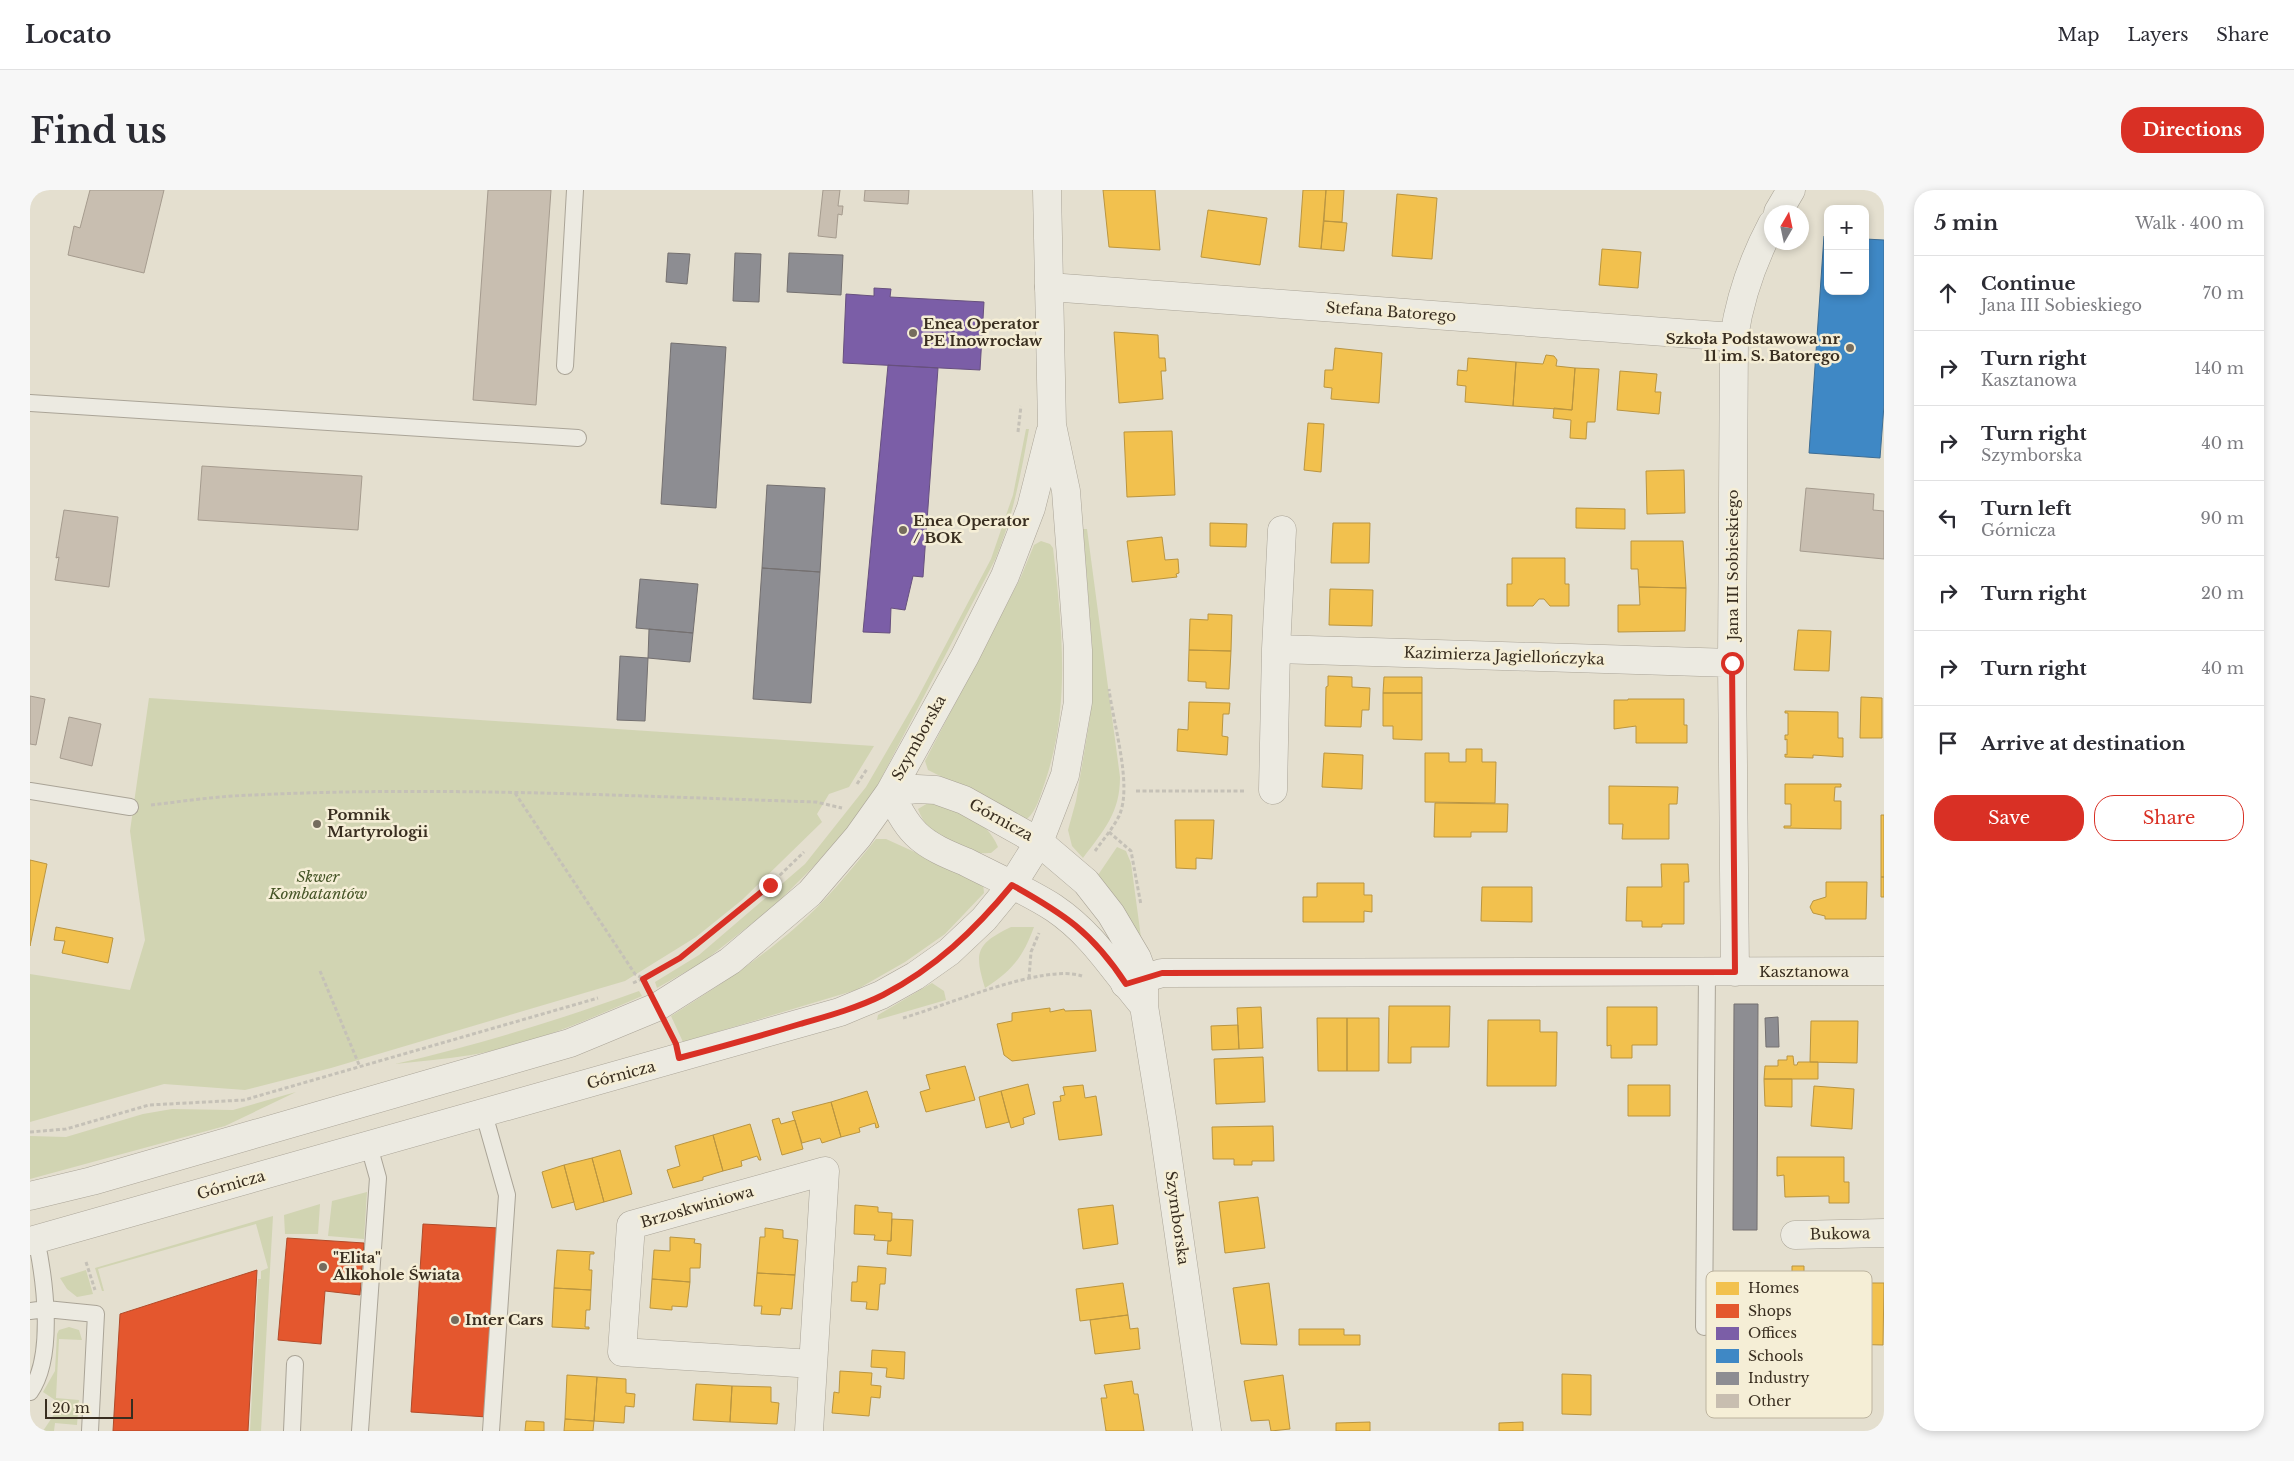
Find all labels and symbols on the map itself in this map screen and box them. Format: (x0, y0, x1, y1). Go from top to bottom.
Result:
north arrow (1764, 205, 1809, 250)
street label: Stefana Batorego (1325, 297, 1457, 326)
place label: Enea Operator PE Inowrocław (923, 314, 1043, 350)
marker: Enea Operator PE Inowrocław (907, 327, 919, 339)
place label: Szkoła Podstawowa nr 11 im. S. Batorego (1666, 329, 1841, 365)
marker: Szkoła Podstawowa nr 11 im. S. Batorego (1844, 342, 1856, 354)
street label: Jana III Sobieskiego (1723, 489, 1742, 642)
place label: Enea Operator / BOK (913, 511, 1030, 547)
marker: Enea Operator / BOK (897, 524, 909, 536)
street label: Kazimierza Jagiellończyka (1403, 642, 1605, 669)
route start (1721, 652, 1744, 675)
street label: Szymborska (887, 691, 950, 784)
street label: Górnicza (966, 794, 1037, 845)
place label: Pomnik Martyrologii (327, 805, 429, 841)
marker: Pomnik Martyrologii (311, 818, 323, 830)
park label: Skwer Kombatantów (268, 867, 368, 903)
route end (759, 874, 782, 897)
street label: Kasztanowa (1759, 962, 1850, 981)
street label: Górnicza (585, 1056, 658, 1093)
street label: Górnicza (195, 1166, 268, 1203)
street label: Szymborska (1161, 1170, 1194, 1267)
street label: Brzoskwiniowa (638, 1181, 756, 1232)
street label: Bukowa (1810, 1223, 1871, 1244)
place label: "Elita" Alkohole Świata (332, 1248, 460, 1284)
marker: "Elita" Alkohole Świata (317, 1261, 329, 1273)
legend (1706, 1271, 1872, 1418)
text: Homes (1748, 1279, 1799, 1297)
text: Shops (1748, 1302, 1792, 1320)
place label: Inter Cars (465, 1310, 543, 1329)
marker: Inter Cars (449, 1314, 461, 1326)
text: Offices (1748, 1324, 1797, 1342)
text: Schools (1748, 1347, 1803, 1365)
text: Industry (1748, 1369, 1810, 1387)
text: Other (1748, 1392, 1791, 1410)
scale bar (45, 1396, 132, 1419)

